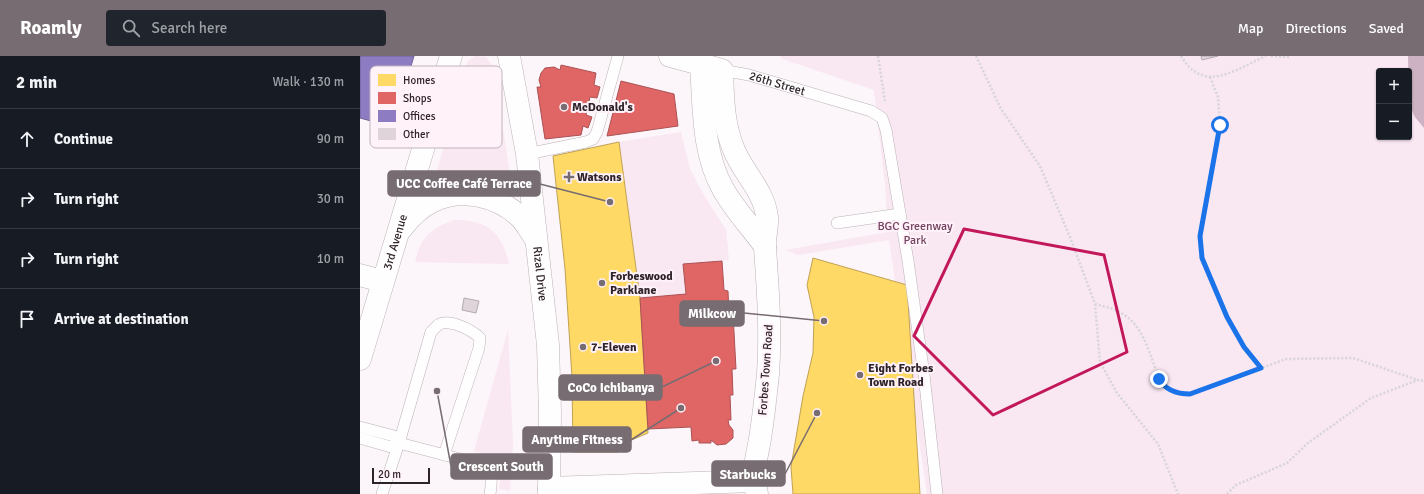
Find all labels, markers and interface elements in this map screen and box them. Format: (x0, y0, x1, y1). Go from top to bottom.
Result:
search box (106, 10, 386, 46)
text: Roamly (20, 16, 82, 40)
icon: search (120, 17, 142, 39)
text: Search here (152, 19, 227, 37)
text: Map (1238, 20, 1264, 37)
text: Directions (1286, 20, 1347, 37)
text: Saved (1369, 20, 1404, 37)
legend (370, 66, 502, 148)
street label: 26th Street (748, 68, 807, 99)
map controls (1376, 68, 1412, 140)
button: + (1376, 68, 1412, 104)
text: 2 min (16, 72, 57, 93)
text: Walk · 130 m (273, 74, 344, 90)
text: Homes (403, 74, 435, 87)
text: Shops (403, 92, 432, 105)
place label: McDonald's (572, 100, 634, 115)
marker: McDonald's (559, 102, 569, 112)
button: − (1376, 104, 1412, 140)
text: Offices (403, 110, 436, 123)
route start (1211, 116, 1229, 134)
icon: ahead (16, 128, 38, 150)
text: Other (403, 128, 430, 141)
text: Continue (54, 130, 113, 148)
text: 90 m (317, 131, 344, 147)
place label: Watsons (577, 170, 622, 185)
callout: UCC Coffee Café Terrace (388, 171, 540, 196)
marker: Watsons (564, 172, 574, 182)
text: UCC Coffee Café Terrace (396, 176, 533, 192)
icon: right (16, 188, 38, 210)
text: Turn right (54, 190, 119, 208)
text: 30 m (317, 191, 344, 207)
street label: 3rd Avenue (380, 213, 411, 272)
park label: BGC Greenway Park (877, 219, 953, 248)
street label: Rizal Drive (530, 246, 551, 302)
icon: right (16, 248, 38, 270)
text: Turn right (54, 250, 119, 268)
text: 10 m (317, 251, 344, 267)
place label: Forbeswood Parklane (610, 269, 673, 298)
marker: Forbeswood Parklane (597, 278, 607, 288)
callout: Milkcow (680, 301, 744, 326)
text: Milkcow (688, 306, 736, 322)
icon: arrive (16, 308, 38, 330)
text: Arrive at destination (54, 310, 189, 328)
street label: Forbes Town Road (755, 324, 777, 416)
place label: 7-Eleven (591, 340, 637, 355)
marker: 7-Eleven (578, 342, 588, 352)
place label: Eight Forbes Town Road (868, 361, 934, 390)
marker: Eight Forbes Town Road (855, 370, 865, 380)
route end (1150, 370, 1168, 388)
callout: CoCo Ichibanya (559, 375, 662, 400)
text: CoCo Ichibanya (568, 380, 655, 396)
callout: Anytime Fitness (523, 427, 631, 452)
text: Anytime Fitness (531, 432, 623, 448)
callout: Crescent South (451, 454, 552, 479)
text: Crescent South (458, 459, 544, 475)
callout: Starbucks (712, 461, 785, 486)
scale bar (372, 466, 430, 485)
text: Starbucks (720, 467, 777, 483)
text: 20 m (378, 468, 401, 481)

